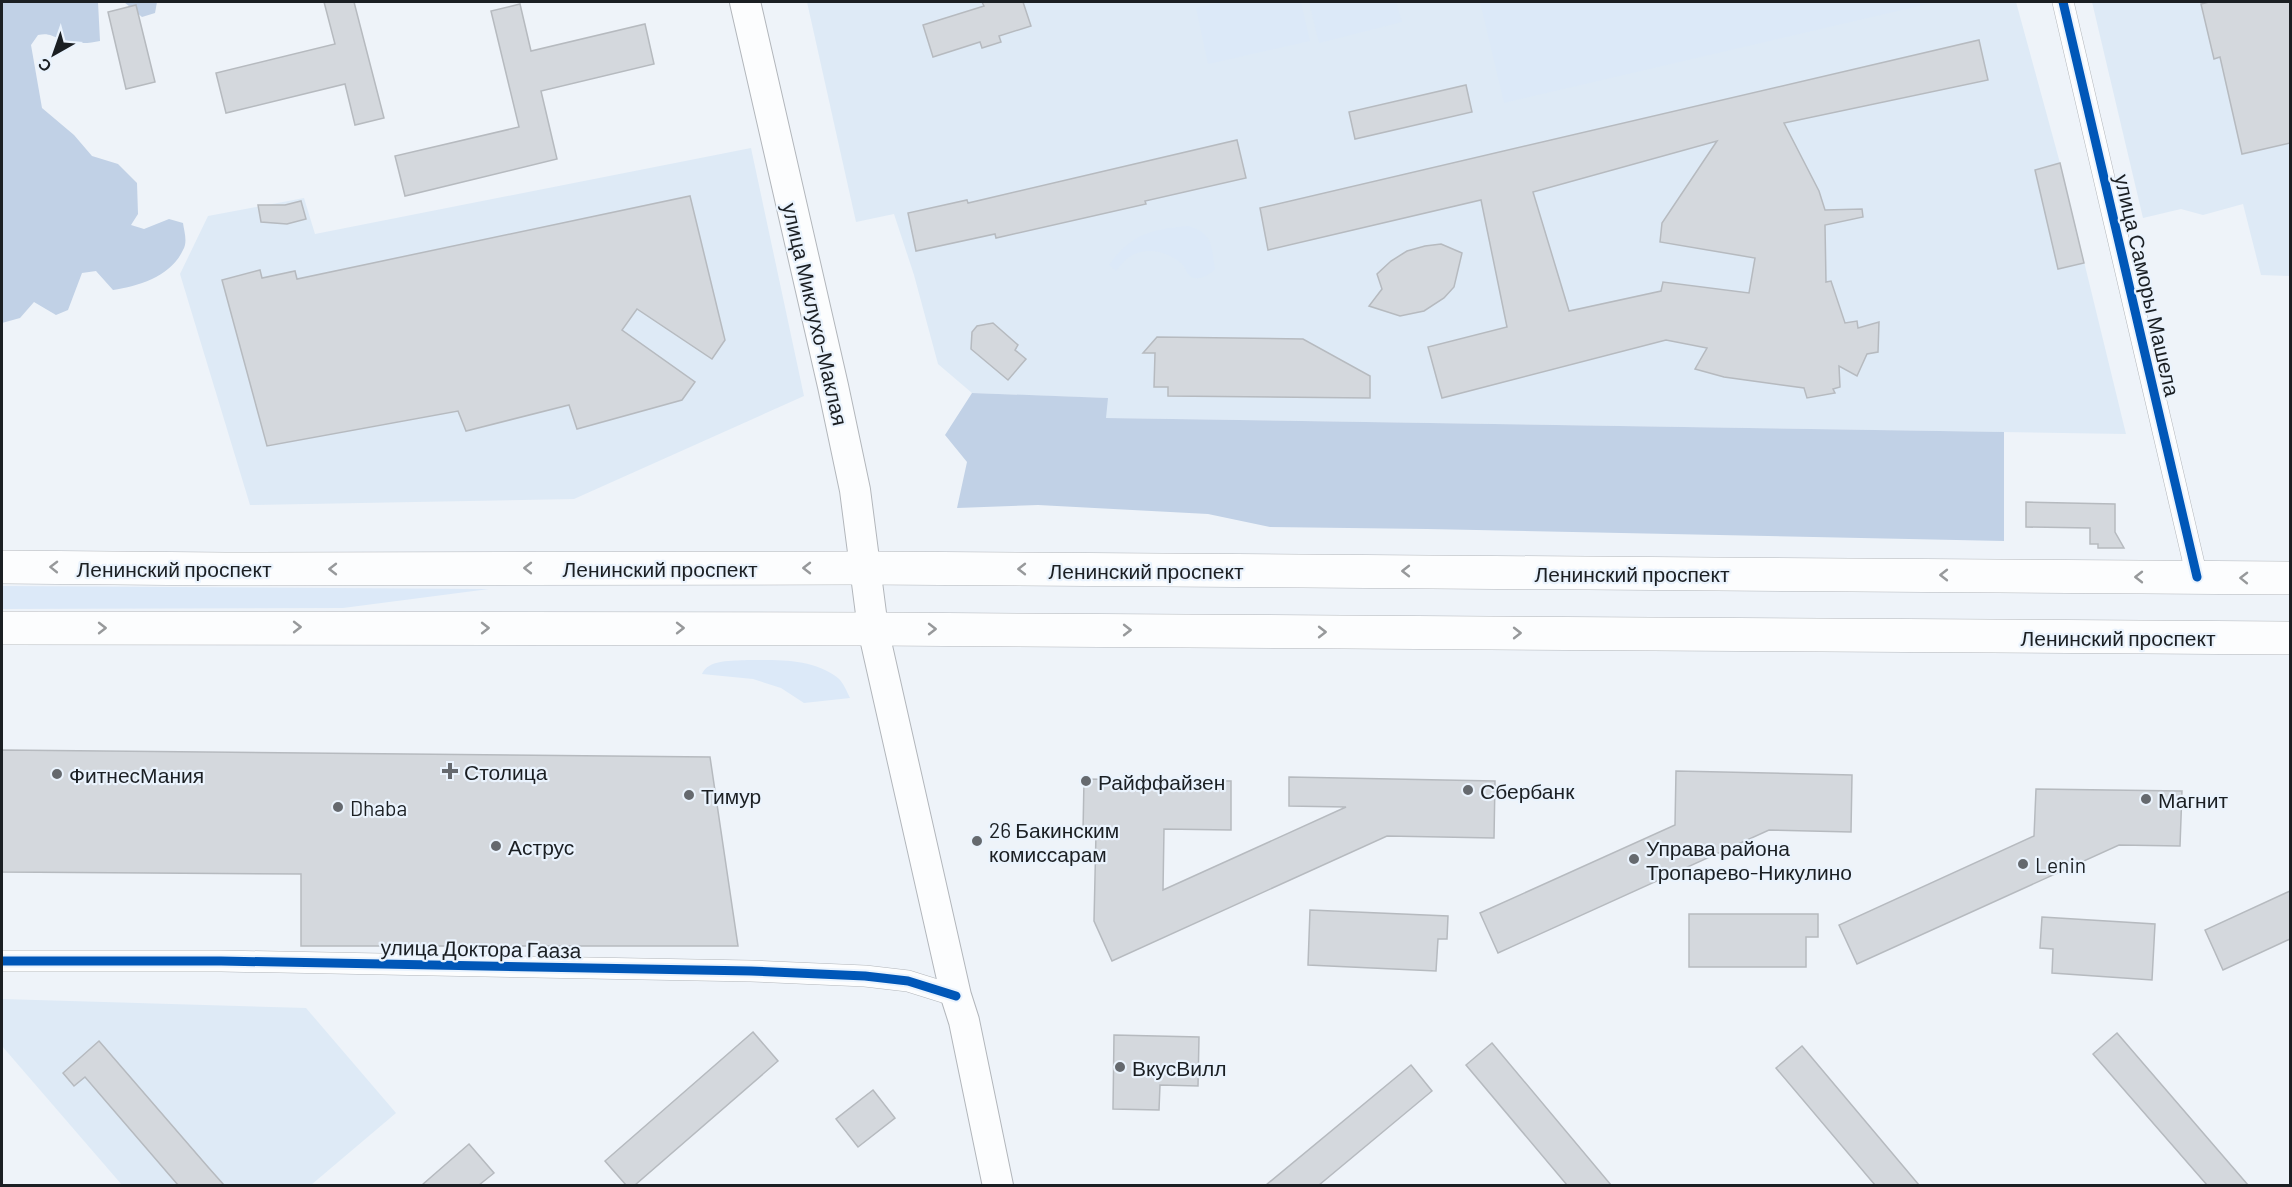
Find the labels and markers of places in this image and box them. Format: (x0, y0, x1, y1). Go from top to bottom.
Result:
place label: Столица (464, 759, 548, 784)
place label: ФитнесМания (69, 762, 204, 787)
marker: Столица (441, 762, 459, 780)
marker: ФитнесМания (50, 767, 64, 781)
place label: Райффайзен (1098, 769, 1225, 794)
marker: Райффайзен (1079, 774, 1093, 788)
place label: Сбербанк (1480, 778, 1575, 803)
place label: Тимур (701, 783, 761, 808)
marker: Сбербанк (1461, 783, 1475, 797)
place label: Магнит (2158, 787, 2228, 812)
marker: Тимур (682, 788, 696, 802)
marker: Магнит (2139, 792, 2153, 806)
place label: Dhaba (350, 795, 407, 820)
marker: Dhaba (331, 800, 345, 814)
place label: 26 Бакинским комиссарам (989, 817, 1119, 866)
place label: Аструс (508, 834, 574, 859)
marker: 26 Бакинским комиссарам (970, 834, 984, 848)
place label: Управа района Тропарево-Никулино (1646, 835, 1852, 884)
marker: Аструс (489, 839, 503, 853)
marker: Управа района Тропарево-Никулино (1627, 852, 1641, 866)
place label: Lenin (2035, 852, 2086, 877)
marker: Lenin (2016, 857, 2030, 871)
place label: ВкусВилл (1132, 1055, 1226, 1080)
marker: ВкусВилл (1113, 1060, 1127, 1074)

